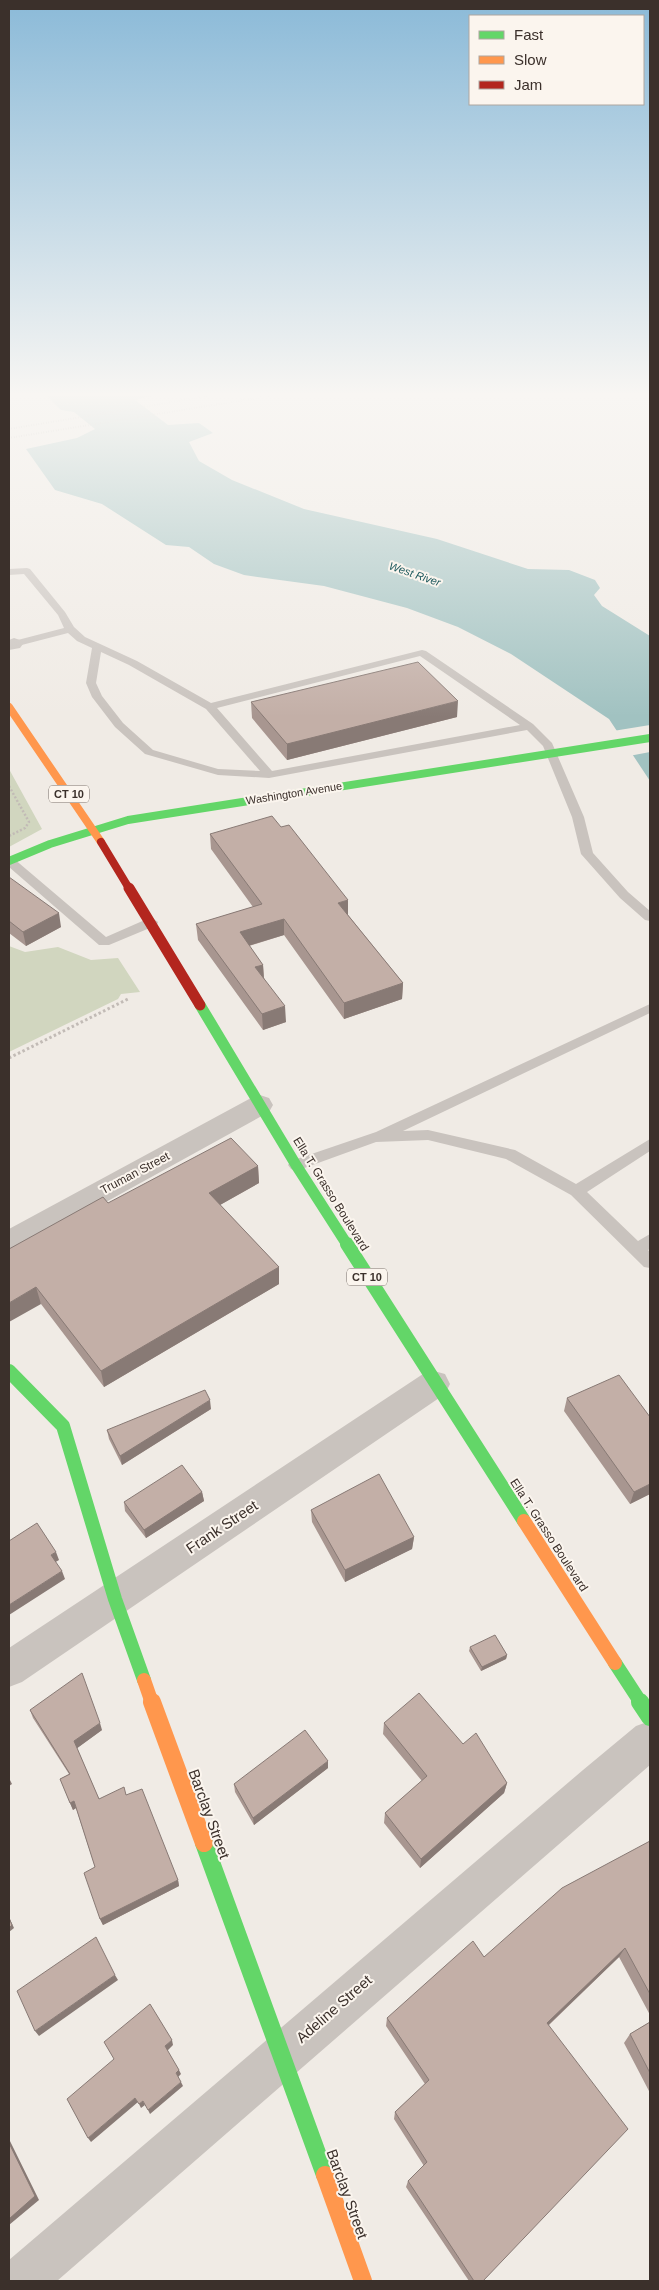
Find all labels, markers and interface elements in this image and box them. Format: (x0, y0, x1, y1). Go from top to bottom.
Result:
legend (469, 15, 644, 105)
text: Fast (514, 26, 544, 43)
text: Slow (514, 51, 547, 68)
text: Jam (514, 76, 542, 93)
water label: West River (388, 560, 444, 589)
street label: Washington Avenue (245, 779, 343, 807)
road number: CT 10 (49, 786, 89, 802)
street label: Ella T. Grasso Boulevard (290, 1134, 372, 1254)
street label: Truman Street (98, 1149, 173, 1197)
road number: CT 10 (347, 1268, 387, 1286)
street label: Ella T. Grasso Boulevard (507, 1476, 591, 1594)
street label: Frank Street (183, 1496, 261, 1557)
street label: Barclay Street (185, 1767, 234, 1862)
street label: Adeline Street (293, 1971, 375, 2046)
street label: Barclay Street (323, 2147, 372, 2242)

